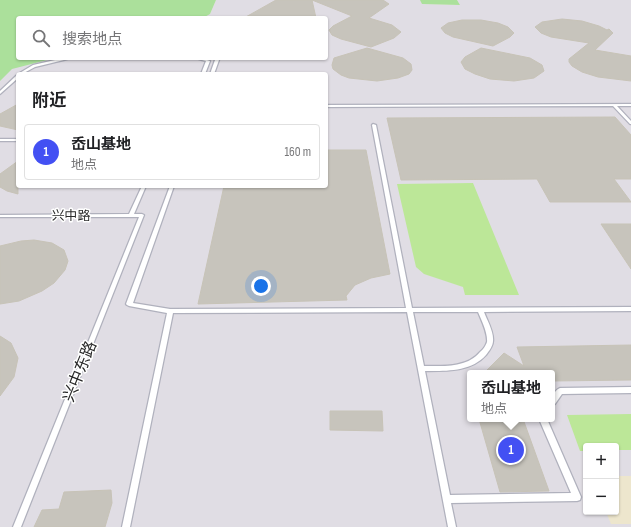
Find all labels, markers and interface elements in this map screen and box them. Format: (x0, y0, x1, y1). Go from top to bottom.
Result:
search box (16, 16, 328, 60)
icon: search (30, 27, 52, 49)
text: 搜索地点 (62, 30, 122, 49)
text: 附近 (32, 91, 66, 111)
text: 岙山基地 (71, 135, 131, 154)
text: 1 (43, 144, 49, 160)
text: 160 m (285, 144, 311, 160)
text: 地点 (71, 157, 97, 173)
street label: 兴中路 (51, 208, 91, 224)
your location (251, 276, 271, 296)
street label: 兴中东路 (60, 338, 101, 405)
popup (467, 370, 555, 422)
text: 岙山基地 (481, 379, 541, 398)
text: 地点 (481, 401, 507, 417)
pin: 1 (498, 435, 524, 465)
map controls (583, 443, 619, 515)
button: + (583, 443, 619, 479)
button: − (583, 479, 619, 515)

